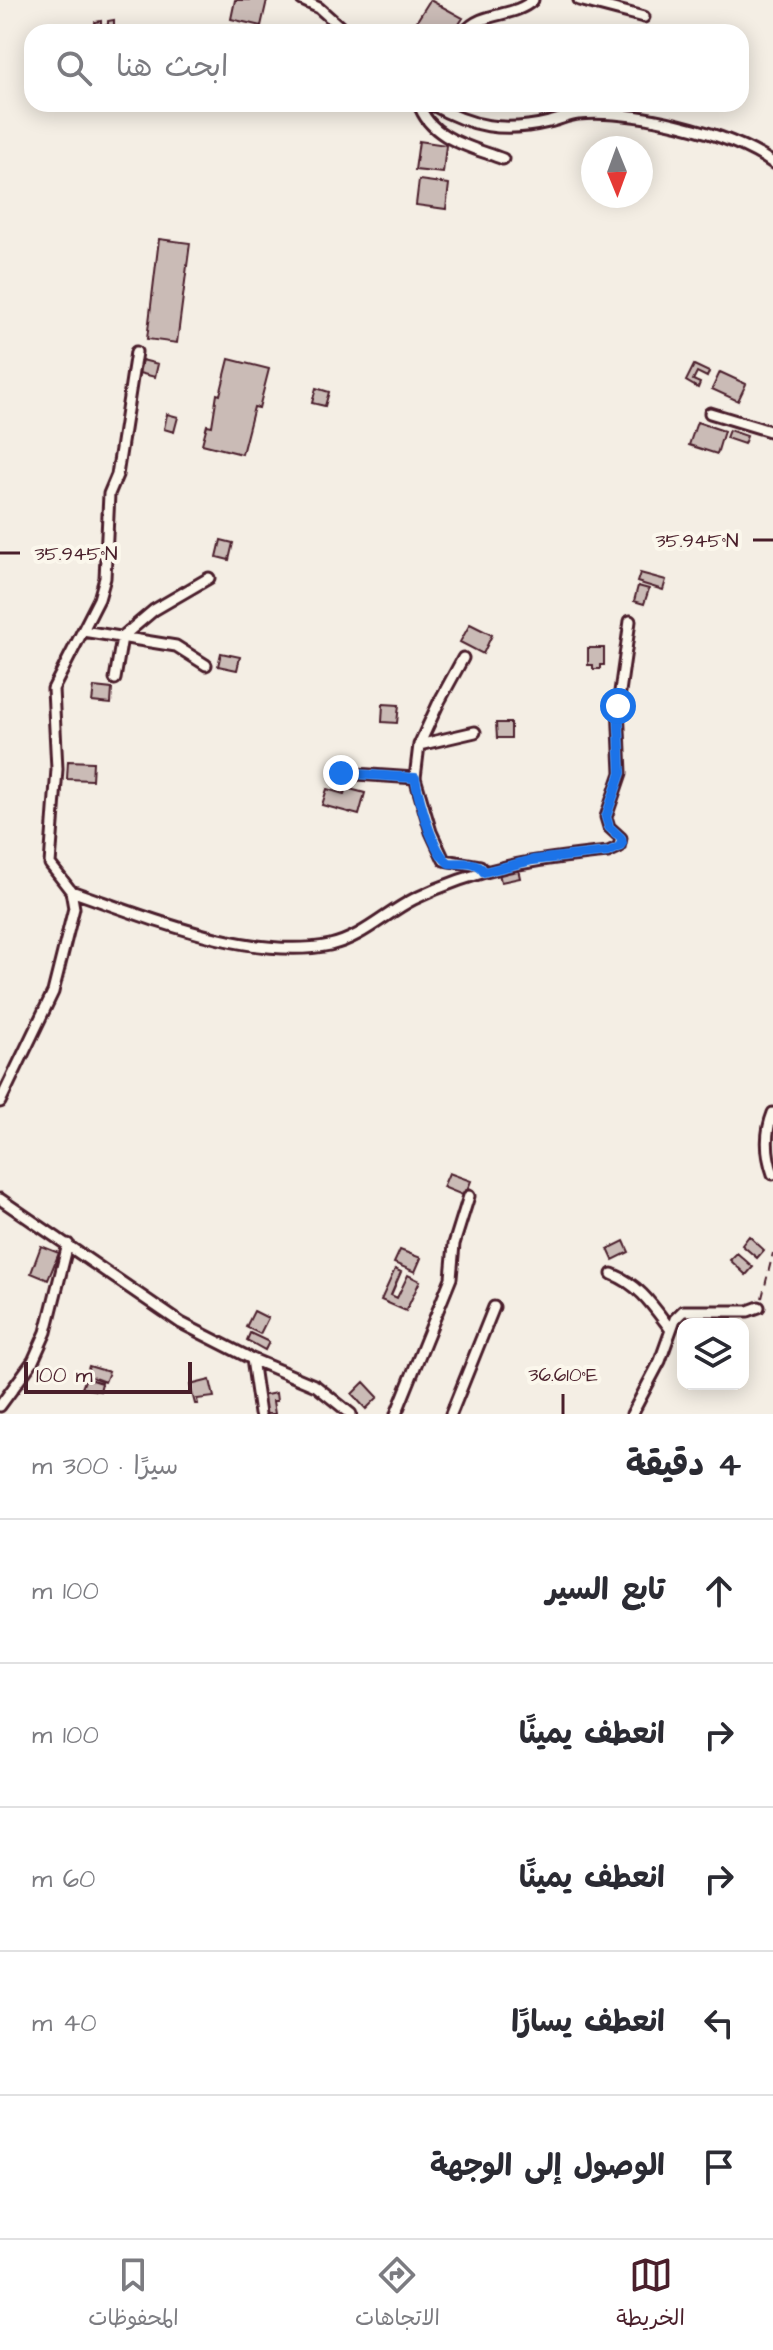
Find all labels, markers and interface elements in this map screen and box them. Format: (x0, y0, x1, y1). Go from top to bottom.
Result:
search box (24, 24, 749, 112)
icon: search (52, 46, 96, 90)
text: ابحث هنا (116, 46, 228, 88)
north arrow (581, 136, 653, 208)
text: 35.945°N (655, 527, 739, 555)
text: 35.945°N (34, 540, 118, 568)
route start (600, 688, 636, 724)
route end (323, 755, 359, 791)
map controls (677, 1318, 749, 1390)
button: layers (677, 1318, 749, 1390)
scale bar (24, 1358, 192, 1394)
text: 100 m (36, 1360, 93, 1391)
text: 36.610°E (528, 1361, 598, 1389)
text: 4 دقيقة (626, 1441, 741, 1489)
text: سيرًا · 300 m (32, 1448, 178, 1484)
text: تابع السير (546, 1569, 665, 1611)
icon: ahead (697, 1569, 741, 1613)
text: 100 m (32, 1573, 99, 1609)
text: انعطف يمينًا (519, 1713, 665, 1755)
icon: right (697, 1713, 741, 1757)
text: 100 m (32, 1717, 99, 1753)
text: انعطف يمينًا (519, 1857, 665, 1899)
icon: right (697, 1857, 741, 1901)
text: 60 m (32, 1861, 95, 1897)
text: انعطف يسارًا (511, 2001, 665, 2043)
icon: left (697, 2001, 741, 2045)
text: 40 m (32, 2005, 97, 2041)
text: الوصول إلى الوجهة (430, 2145, 665, 2187)
icon: arrive (697, 2145, 741, 2189)
tab: المحفوظات (88, 2253, 179, 2337)
tab: الاتجاهات (355, 2253, 440, 2337)
tab: الخريطة (616, 2253, 685, 2337)

